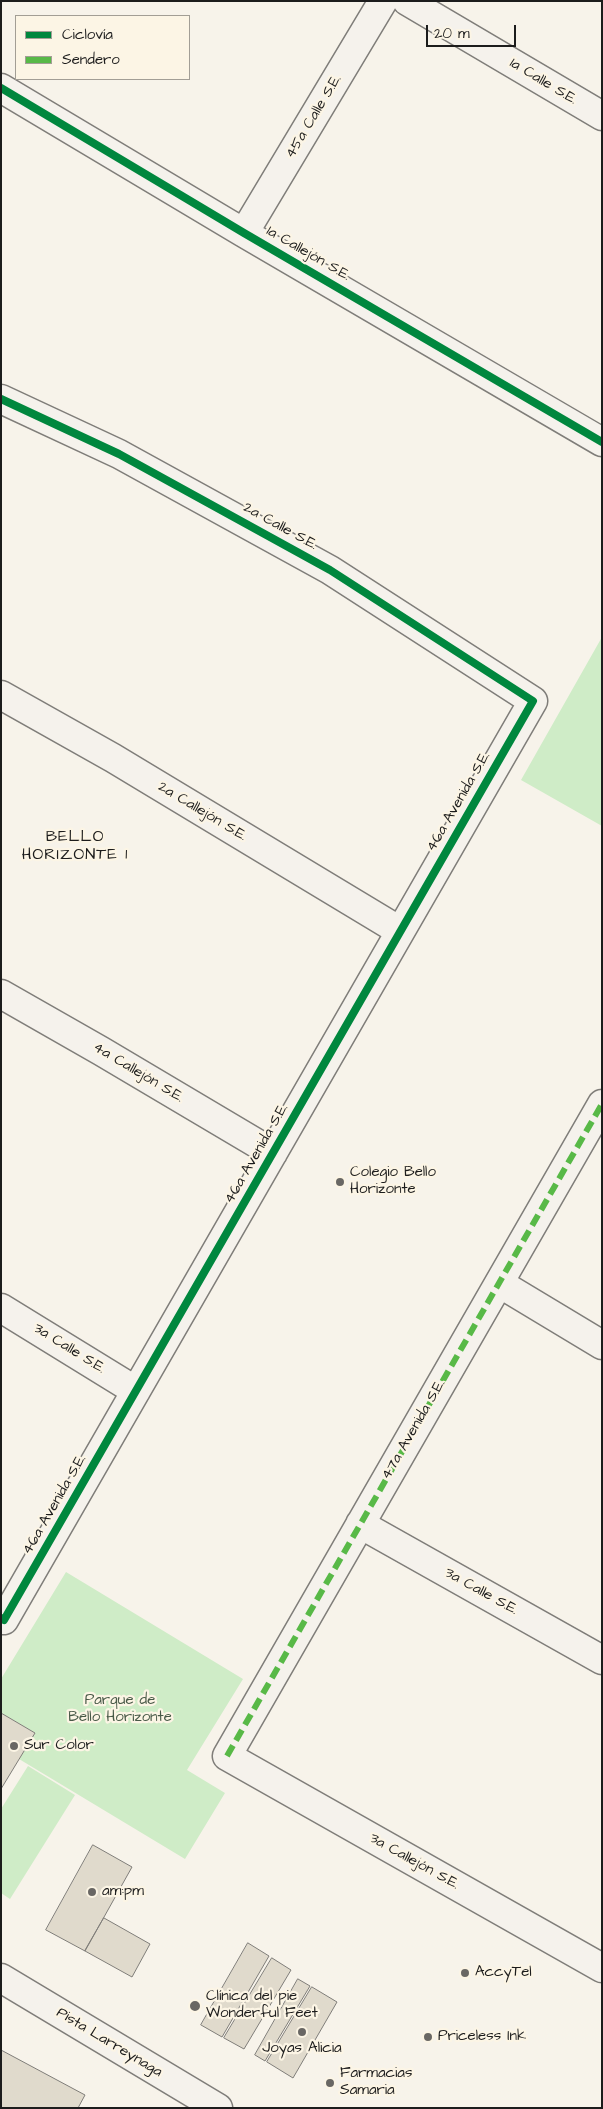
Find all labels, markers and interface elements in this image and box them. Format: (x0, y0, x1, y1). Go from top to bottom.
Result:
legend (15, 15, 190, 80)
scale bar (428, 15, 518, 47)
text: 20 m (434, 23, 470, 44)
text: Ciclovía (62, 24, 113, 45)
text: Sendero (62, 49, 120, 70)
street label: 1a Calle S.E. (506, 55, 580, 109)
street label: 45a Calle S.E. (282, 72, 346, 162)
street label: 1a Callejón S.E. (263, 223, 353, 285)
street label: 2a Calle S.E. (240, 499, 320, 555)
street label: 46a Avenida S.E. (423, 749, 495, 855)
street label: 2a Callejón S.E. (154, 778, 250, 846)
district label: BELLO HORIZONTE 1 (20, 828, 130, 866)
street label: 4a Callejón S.E. (90, 1039, 186, 1107)
street label: 46a Avenida S.E. (221, 1101, 293, 1207)
place label: Colegio Bello Horizonte (350, 1164, 436, 1199)
marker: Colegio Bello Horizonte (334, 1176, 346, 1188)
street label: 3a Calle S.E. (30, 1320, 108, 1378)
street label: 47a Avenida S.E. (378, 1377, 450, 1483)
street label: 46a Avenida S.E. (19, 1452, 91, 1558)
street label: 3a Calle S.E. (441, 1564, 521, 1620)
park label: Parque de Bello Horizonte (68, 1692, 172, 1727)
place label: Sur Color (24, 1737, 94, 1755)
marker: Sur Color (8, 1740, 20, 1752)
street label: 3a Callejón S.E. (366, 1830, 462, 1894)
place label: am:pm (102, 1883, 144, 1901)
marker: am:pm (86, 1886, 98, 1898)
place label: AccyTel (475, 1964, 532, 1982)
marker: AccyTel (459, 1967, 471, 1979)
place label: Clínica del pie Wonderful Feet (206, 1988, 318, 2023)
marker: Clínica del pie Wonderful Feet (188, 1999, 202, 2013)
street label: Pista Larreynaga (53, 2004, 165, 2082)
marker: Joyas Alicia (296, 2026, 308, 2038)
place label: Priceless Ink (438, 2028, 526, 2046)
marker: Priceless Ink (422, 2031, 434, 2043)
place label: Joyas Alicia (262, 2040, 342, 2058)
place label: Farmacias Samaria (340, 2065, 413, 2100)
marker: Farmacias Samaria (324, 2077, 336, 2089)

